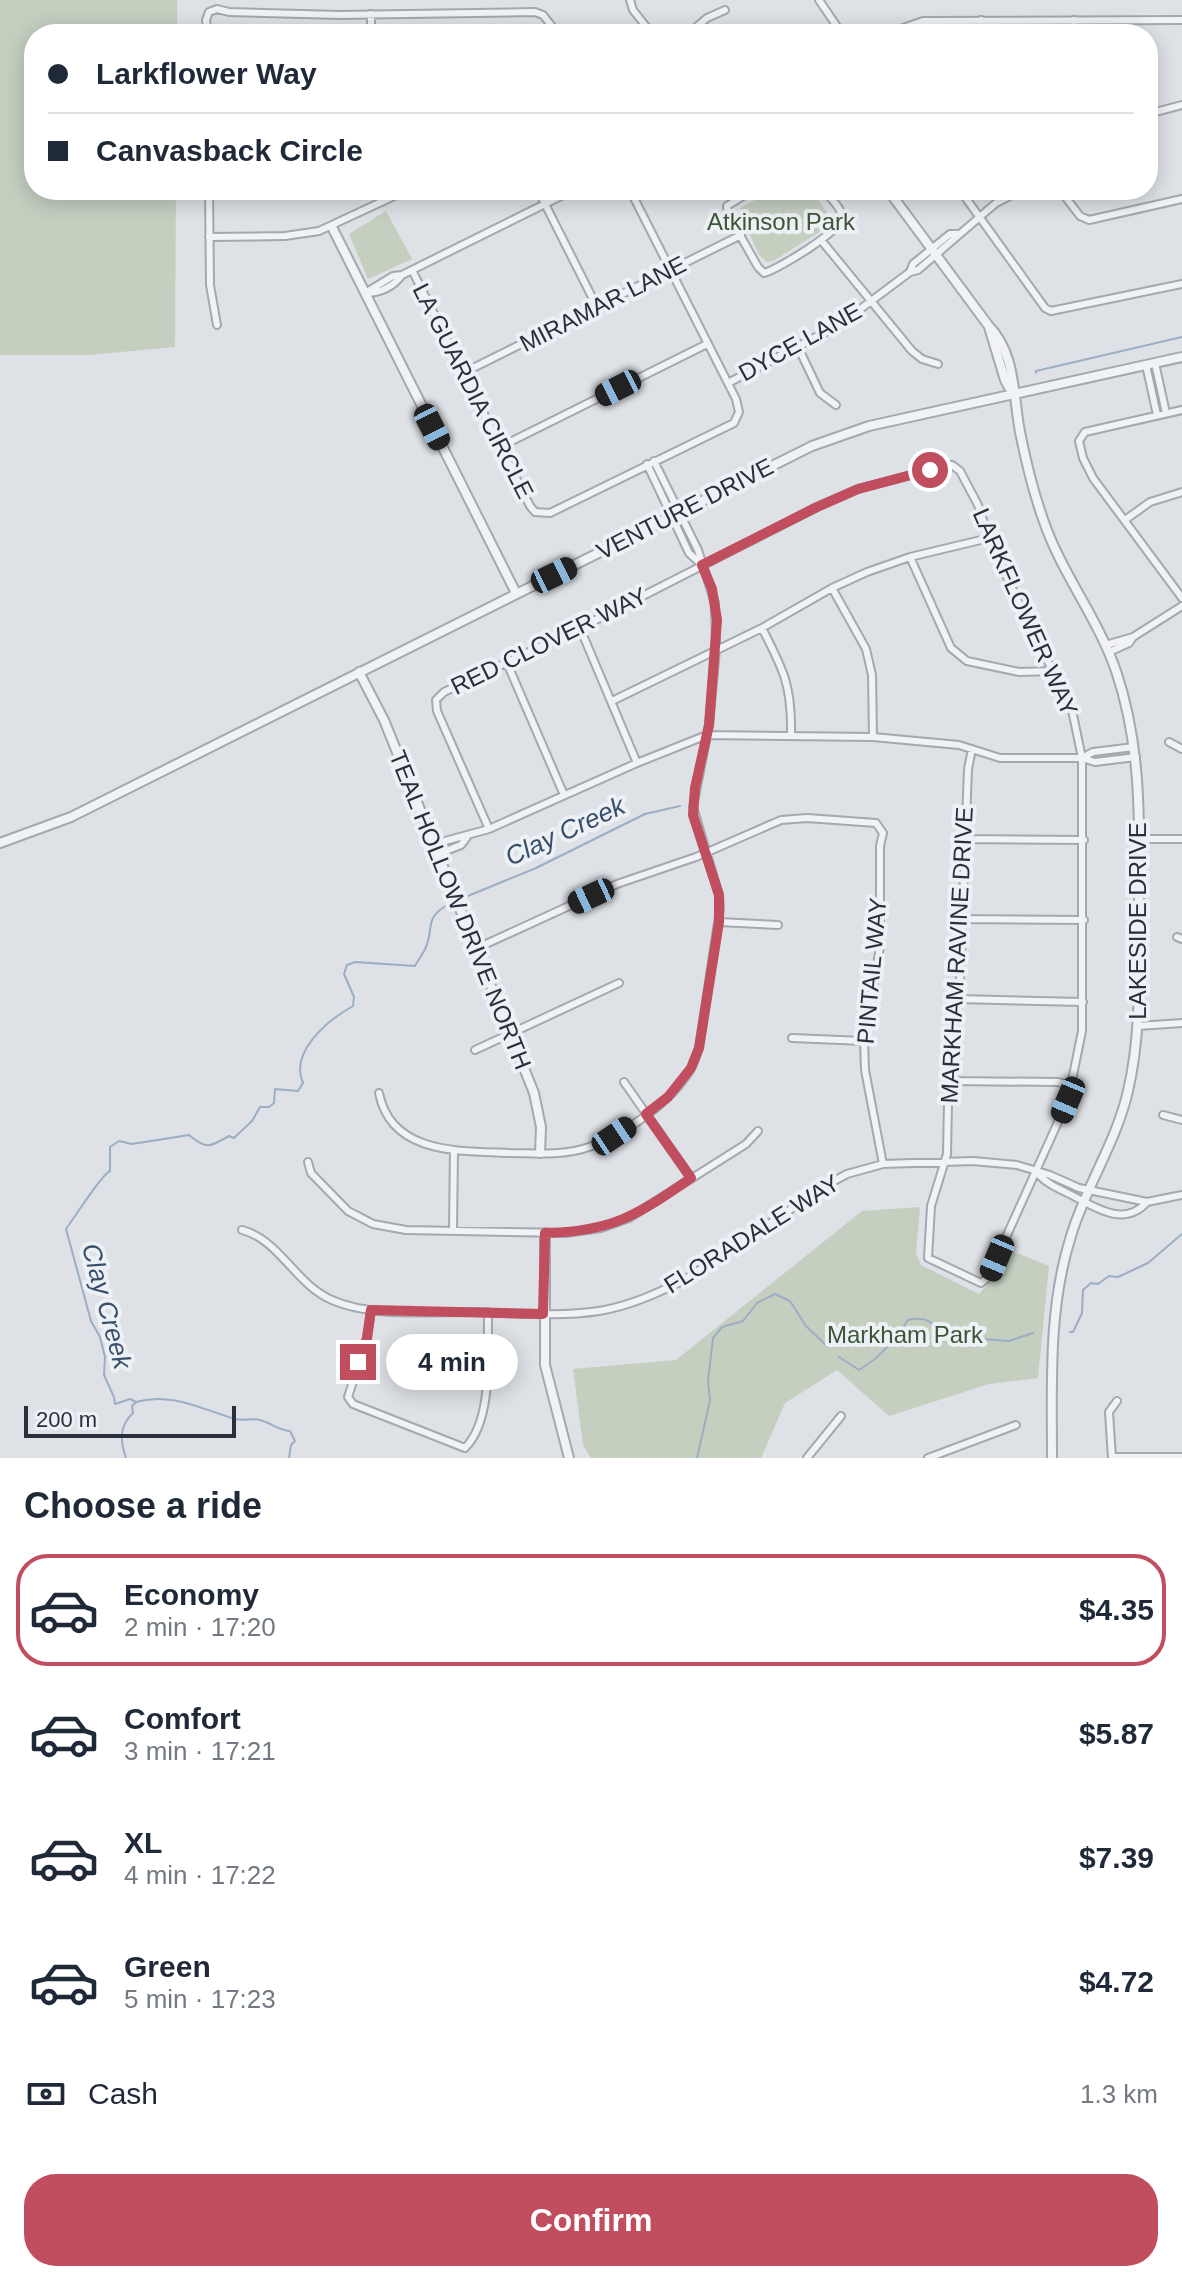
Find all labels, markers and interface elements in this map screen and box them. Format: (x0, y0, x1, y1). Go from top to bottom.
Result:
text: Larkflower Way (96, 57, 317, 90)
text: Canvasback Circle (96, 134, 363, 167)
park label: Atkinson Park (707, 208, 856, 235)
street label: MIRAMAR LANE (515, 250, 690, 357)
street label: LA GUARDIA CIRCLE (408, 279, 539, 503)
street label: DYCE LANE (734, 297, 866, 386)
car (591, 366, 645, 410)
car (410, 400, 454, 454)
street label: VENTURE DRIVE (592, 452, 778, 565)
route start (912, 452, 948, 488)
street label: LARKFLOWER WAY (968, 504, 1083, 720)
car (527, 554, 581, 596)
street label: RED CLOVER WAY (446, 581, 651, 700)
street label: TEAL HOLLOW DRIVE NORTH (384, 746, 537, 1073)
water label: Clay Creek (500, 789, 631, 872)
street label: MARKHAM RAVINE DRIVE (935, 806, 978, 1104)
street label: LAKESIDE DRIVE (1124, 822, 1151, 1020)
car (564, 875, 618, 917)
street label: PINTAIL WAY (852, 897, 891, 1045)
car (1048, 1073, 1088, 1127)
car (587, 1113, 641, 1159)
street label: FLORADALE WAY (659, 1169, 844, 1298)
car (977, 1231, 1017, 1285)
water label: Clay Creek (76, 1240, 139, 1374)
park label: Markham Park (827, 1321, 984, 1348)
callout: 4 min (386, 1334, 518, 1390)
route end (340, 1344, 376, 1380)
text: 4 min (418, 1347, 486, 1377)
scale bar (24, 1402, 236, 1438)
text: 200 m (36, 1407, 97, 1432)
text: Choose a ride (24, 1485, 262, 1526)
icon: car (28, 1574, 100, 1646)
text: Economy (124, 1578, 259, 1611)
text: $4.35 (1079, 1593, 1154, 1626)
text: 2 min · 17:20 (124, 1612, 276, 1642)
icon: car (28, 1698, 100, 1770)
text: Comfort (124, 1702, 241, 1735)
text: $5.87 (1079, 1717, 1154, 1750)
text: 3 min · 17:21 (124, 1736, 276, 1766)
icon: car (28, 1822, 100, 1894)
text: XL (124, 1826, 162, 1859)
text: $7.39 (1079, 1841, 1154, 1874)
text: 4 min · 17:22 (124, 1860, 276, 1890)
icon: car (28, 1946, 100, 2018)
text: Green (124, 1950, 211, 1983)
text: $4.72 (1079, 1965, 1154, 1998)
text: 5 min · 17:23 (124, 1984, 276, 2014)
icon: cash (24, 2072, 68, 2116)
text: Cash (88, 2077, 158, 2110)
text: 1.3 km (1080, 2079, 1158, 2109)
button: Confirm (24, 2174, 1158, 2266)

